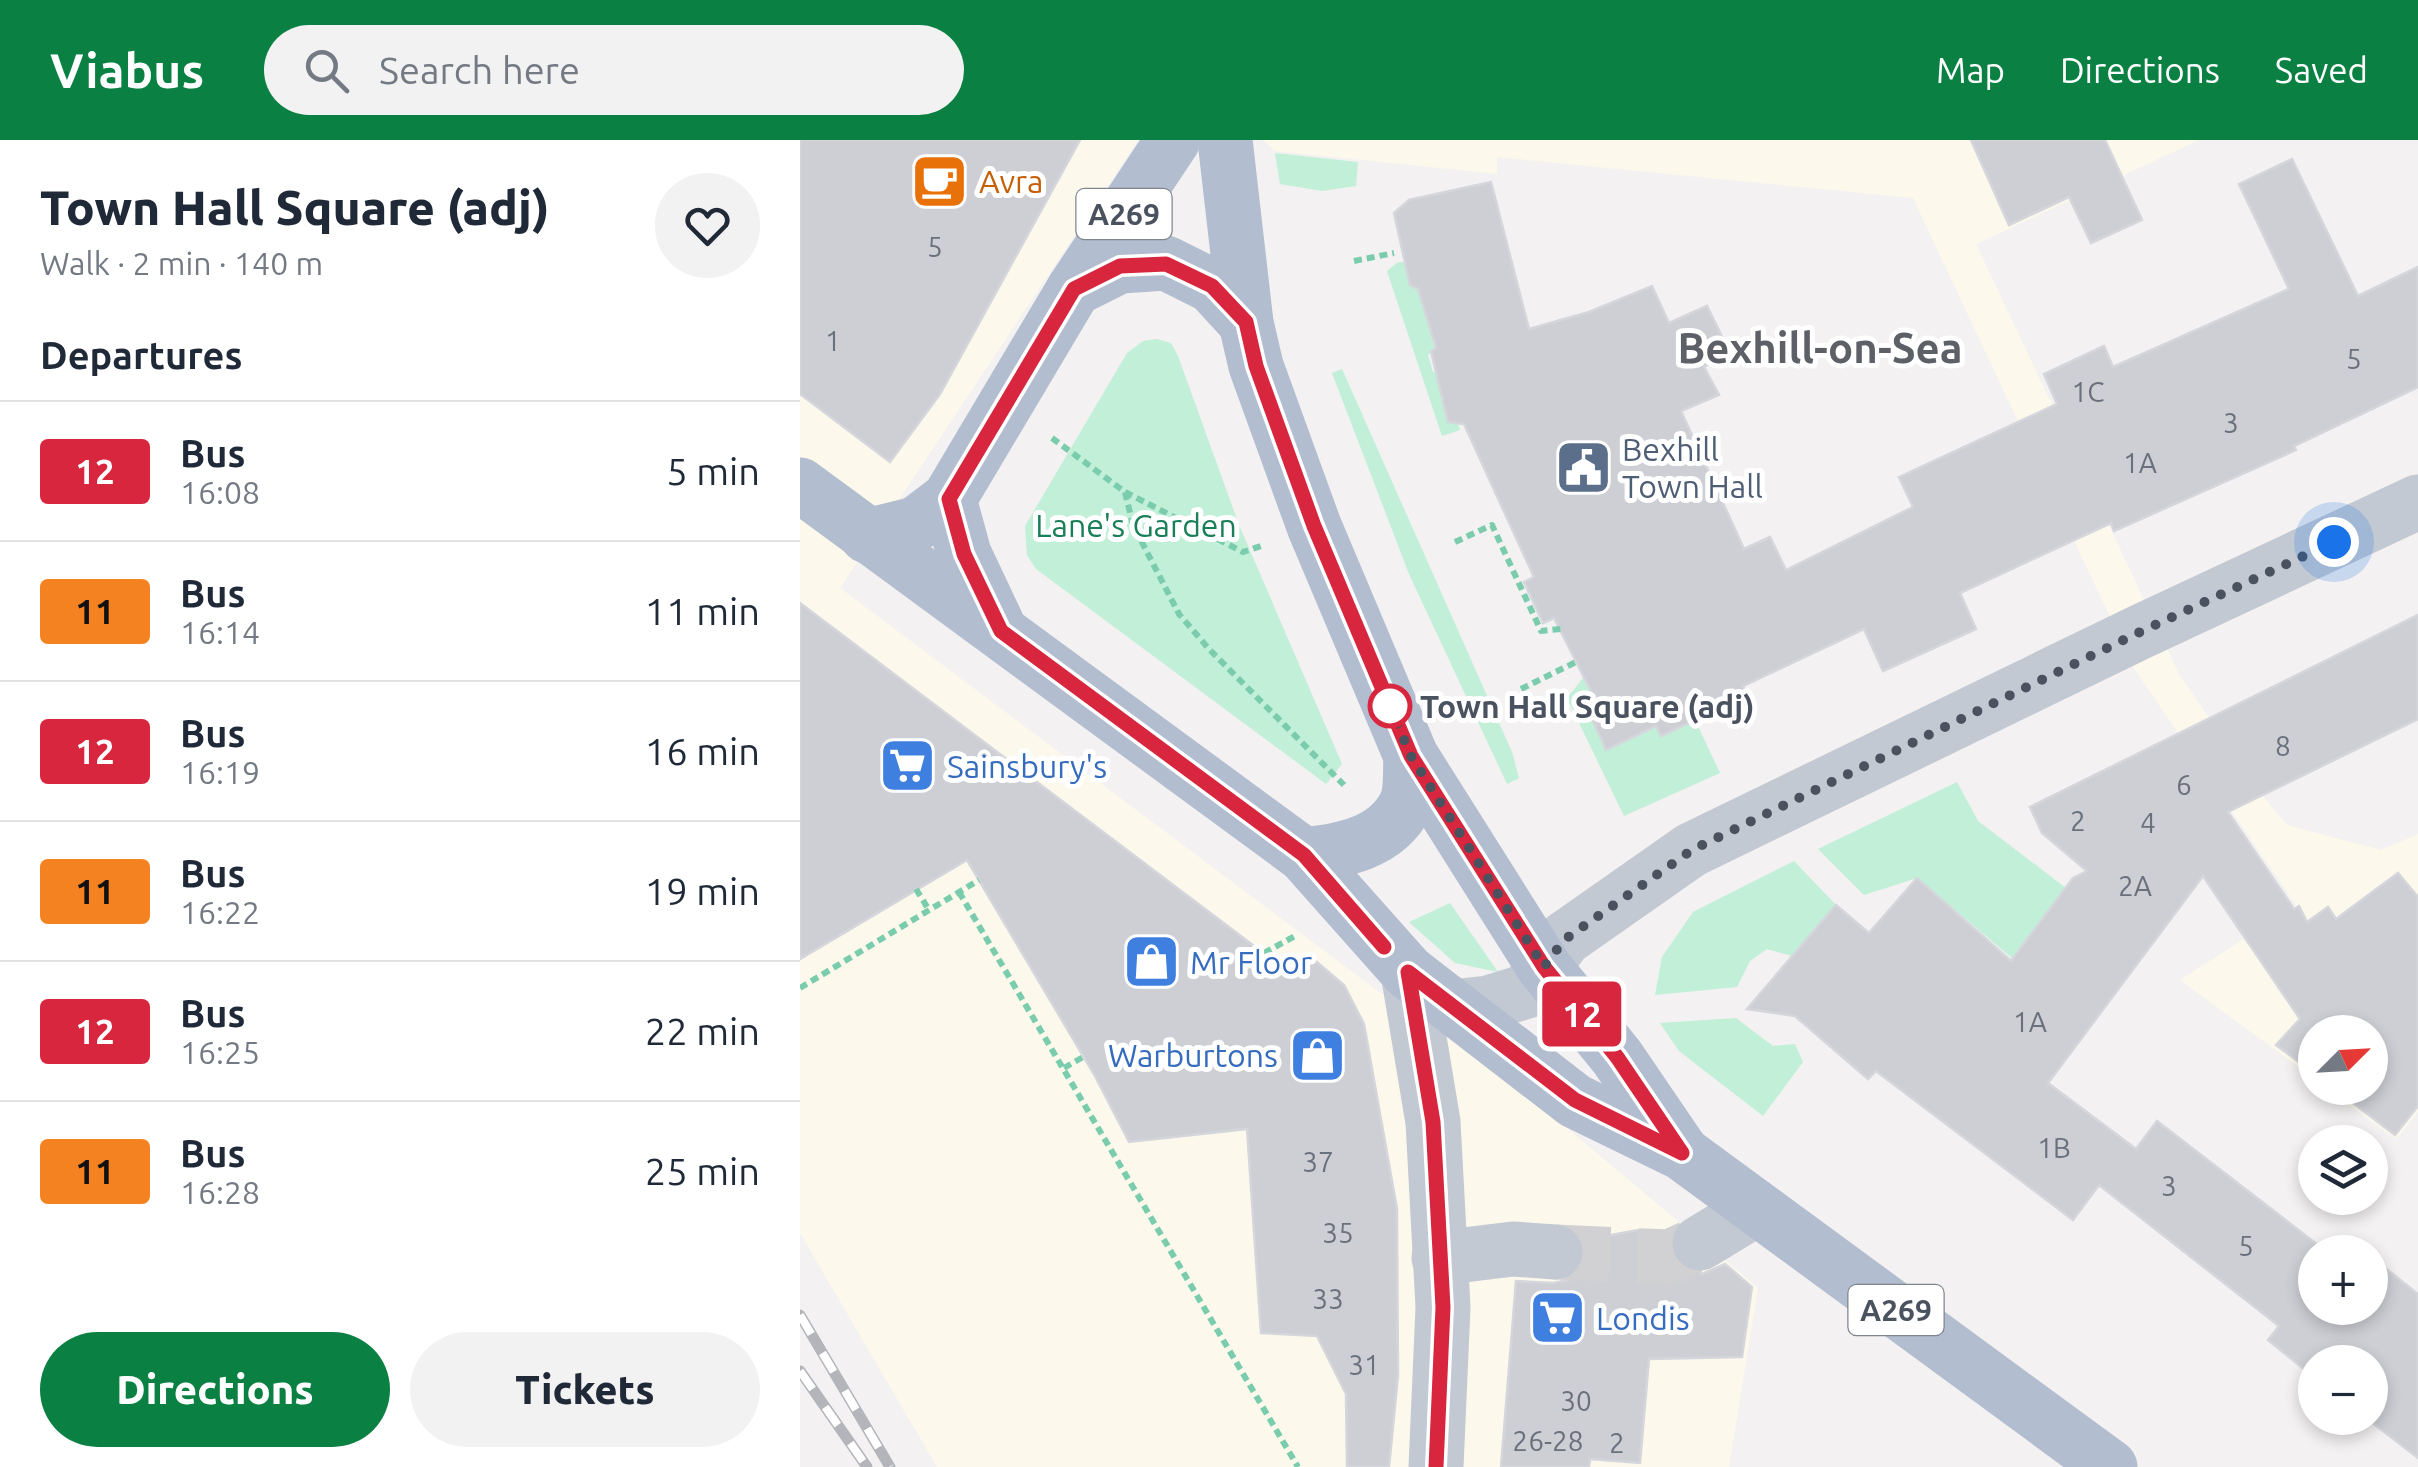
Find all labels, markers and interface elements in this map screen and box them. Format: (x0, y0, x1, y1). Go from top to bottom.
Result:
search box (264, 25, 964, 115)
text: Viabus (50, 43, 204, 97)
icon: search (299, 43, 354, 98)
text: Search here (379, 49, 580, 91)
text: Map (1936, 50, 2005, 90)
text: Directions (2060, 50, 2220, 90)
text: Saved (2275, 50, 2368, 90)
cafe icon: Avra (910, 151, 970, 211)
place label: Avra (979, 163, 1044, 199)
button: heart (655, 173, 760, 278)
text: Town Hall Square (adj) (40, 180, 550, 234)
road number: A269 (1076, 189, 1172, 239)
house number: 5 (927, 231, 943, 262)
text: Walk · 2 min · 140 m (40, 245, 323, 281)
district label: Bexhill-on-Sea (1677, 324, 1963, 371)
house number: 1 (825, 325, 841, 356)
text: Departures (40, 334, 242, 376)
house number: 5 (2346, 343, 2362, 374)
house number: 1C (2072, 376, 2104, 407)
house number: 3 (2223, 407, 2239, 438)
place label: Bexhill Town Hall (1622, 431, 1763, 504)
text: Bus (180, 432, 245, 474)
public building icon: Bexhill Town Hall (1553, 437, 1613, 497)
house number: 1A (2123, 447, 2157, 478)
text: 5 min (666, 450, 760, 492)
text: 12 (75, 451, 115, 491)
text: 16:08 (180, 474, 260, 510)
park label: Lane's Garden (1035, 507, 1237, 543)
your location (2309, 517, 2359, 567)
text: Bus (180, 572, 245, 614)
text: 11 min (645, 590, 760, 632)
text: 11 (75, 591, 115, 631)
text: 16:14 (180, 614, 260, 650)
marker: Town Hall Square (adj) (1369, 685, 1411, 727)
place label: Town Hall Square (adj) (1420, 688, 1754, 724)
text: Bus (180, 712, 245, 754)
text: 16 min (645, 730, 760, 772)
house number: 8 (2275, 730, 2291, 761)
text: 12 (75, 731, 115, 771)
supermarket icon: Sainsbury's (878, 736, 938, 796)
place label: Sainsbury's (947, 748, 1107, 784)
text: 16:19 (180, 754, 260, 790)
house number: 6 (2176, 769, 2192, 800)
house number: 2 (2070, 805, 2086, 836)
house number: 4 (2140, 807, 2156, 838)
text: Bus (180, 852, 245, 894)
text: 19 min (645, 870, 760, 912)
house number: 2A (2118, 870, 2152, 901)
text: 11 (75, 871, 115, 911)
text: 16:22 (180, 894, 260, 930)
shop icon: Mr Floor (1121, 932, 1181, 992)
place label: Mr Floor (1190, 944, 1312, 980)
line badge: 12 (1537, 982, 1627, 1046)
text: Bus (180, 992, 245, 1034)
text: 12 (1562, 994, 1602, 1034)
house number: 1A (2013, 1006, 2047, 1037)
text: 22 min (645, 1010, 760, 1052)
text: 12 (75, 1011, 115, 1051)
north arrow (2298, 1015, 2388, 1105)
map controls (2298, 1015, 2388, 1435)
shop icon: Warburtons (1287, 1025, 1347, 1085)
text: 16:25 (180, 1034, 260, 1070)
place label: Warburtons (1108, 1037, 1278, 1073)
button: layers (2298, 1125, 2388, 1215)
text: Bus (180, 1132, 245, 1174)
house number: 1B (2037, 1132, 2071, 1163)
house number: 37 (1302, 1146, 1334, 1177)
text: 25 min (645, 1150, 760, 1192)
text: 11 (75, 1151, 115, 1191)
house number: 3 (2161, 1170, 2177, 1201)
text: 16:28 (180, 1174, 260, 1210)
house number: 35 (1322, 1217, 1354, 1248)
house number: 5 (2238, 1230, 2254, 1261)
button: + (2298, 1235, 2388, 1325)
house number: 33 (1312, 1283, 1344, 1314)
road number: A269 (1848, 1285, 1944, 1335)
supermarket icon: Londis (1527, 1288, 1587, 1348)
place label: Londis (1596, 1300, 1690, 1336)
button: Directions (40, 1332, 390, 1447)
button: Tickets (410, 1332, 760, 1447)
button: − (2298, 1345, 2388, 1435)
house number: 31 (1348, 1349, 1380, 1380)
house number: 30 (1560, 1385, 1592, 1416)
house number: 26-28 (1512, 1425, 1584, 1456)
house number: 2 (1609, 1427, 1625, 1458)

